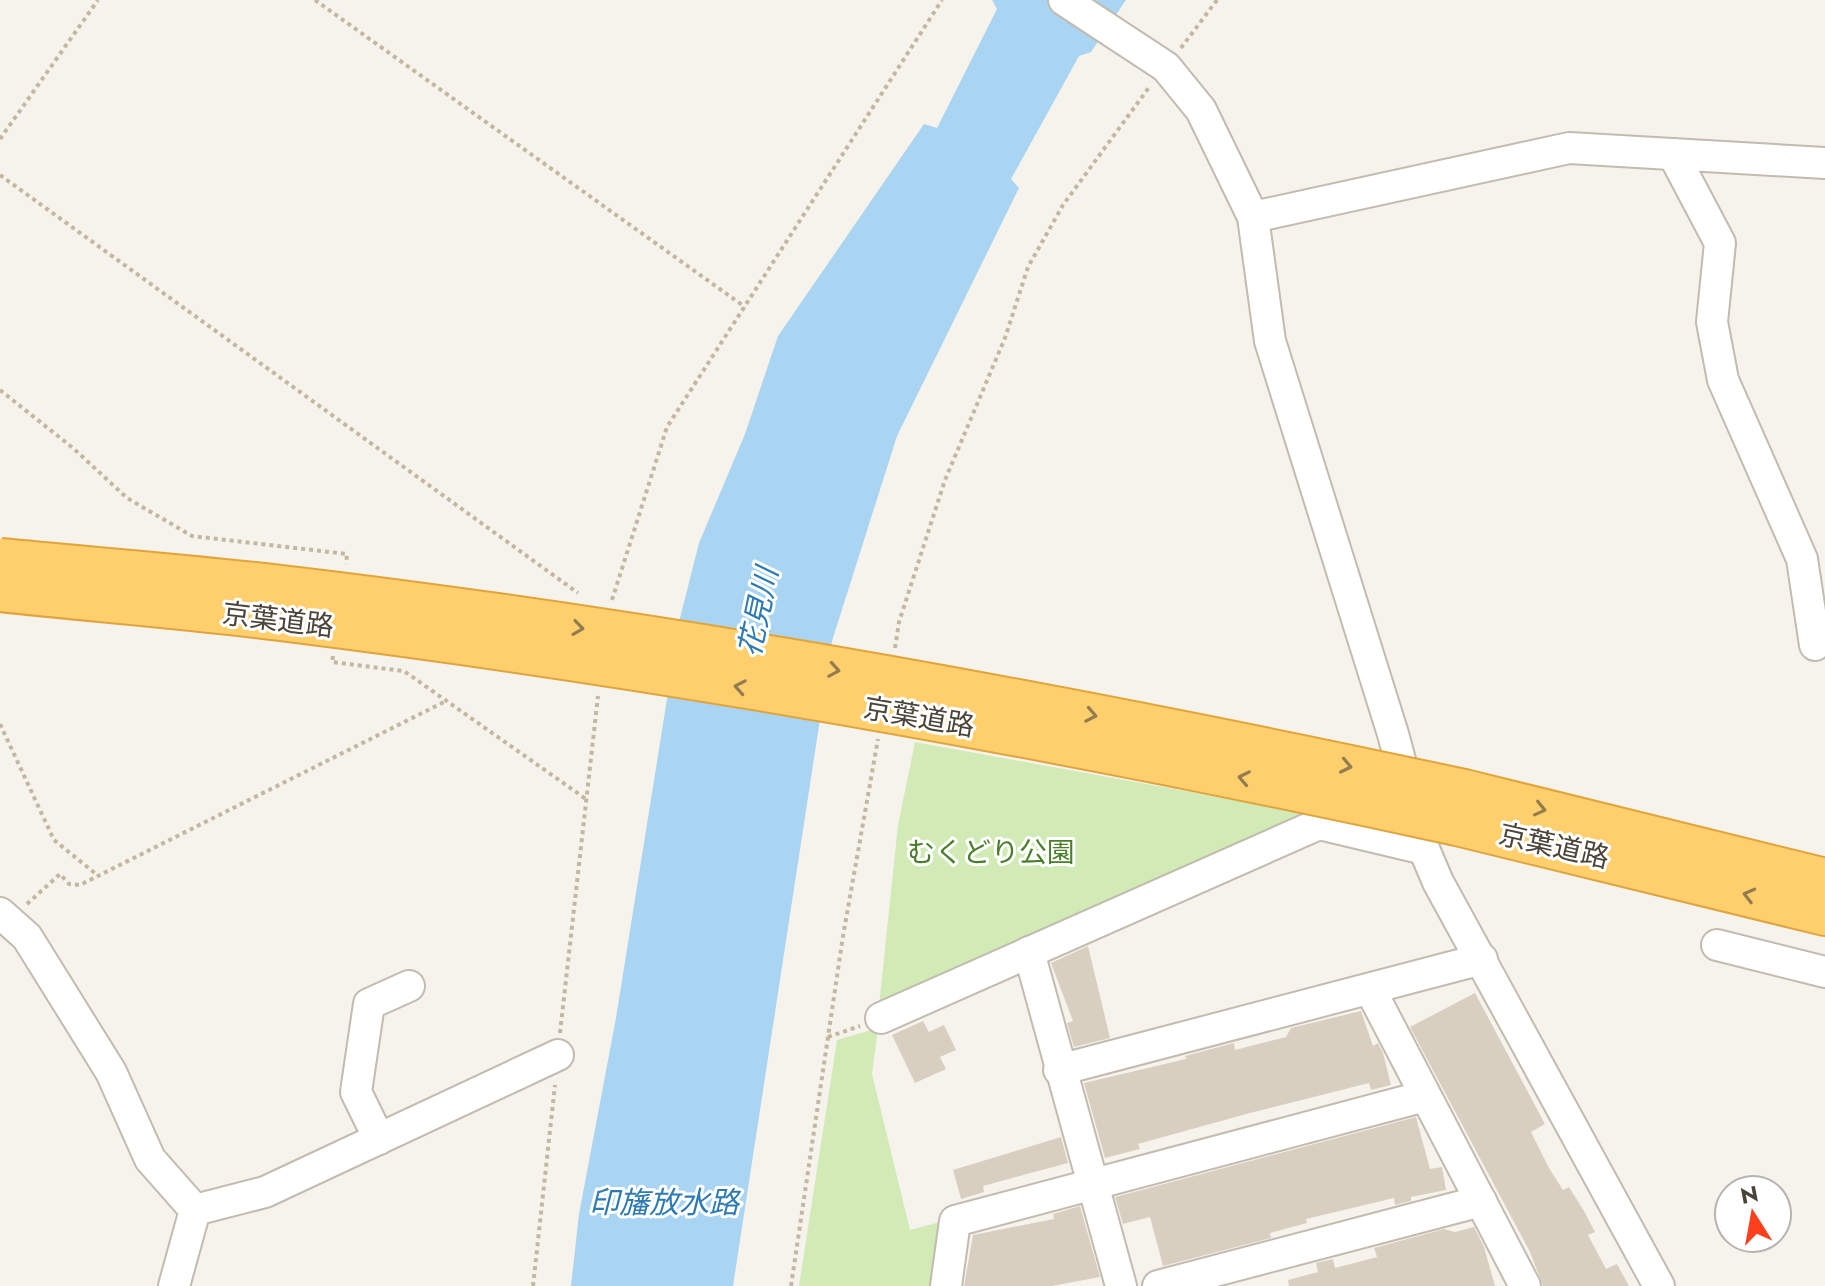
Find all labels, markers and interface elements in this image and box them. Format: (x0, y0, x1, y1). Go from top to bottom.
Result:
water label: 花見川 (728, 561, 789, 660)
street label: 京葉道路 (220, 593, 336, 647)
one-way arrow (571, 619, 585, 636)
one-way arrow (828, 660, 841, 677)
one-way arrow (733, 680, 747, 697)
street label: 京葉道路 (860, 687, 978, 747)
one-way arrow (1084, 705, 1097, 722)
one-way arrow (1338, 757, 1352, 774)
one-way arrow (1237, 770, 1251, 787)
one-way arrow (1532, 800, 1546, 817)
street label: 京葉道路 (1495, 813, 1613, 879)
park label: むくどり公園 (907, 832, 1075, 873)
one-way arrow (1743, 887, 1757, 904)
north arrow (1713, 1174, 1793, 1254)
text: N (1738, 1177, 1761, 1212)
water label: 印旛放水路 (589, 1181, 742, 1224)

